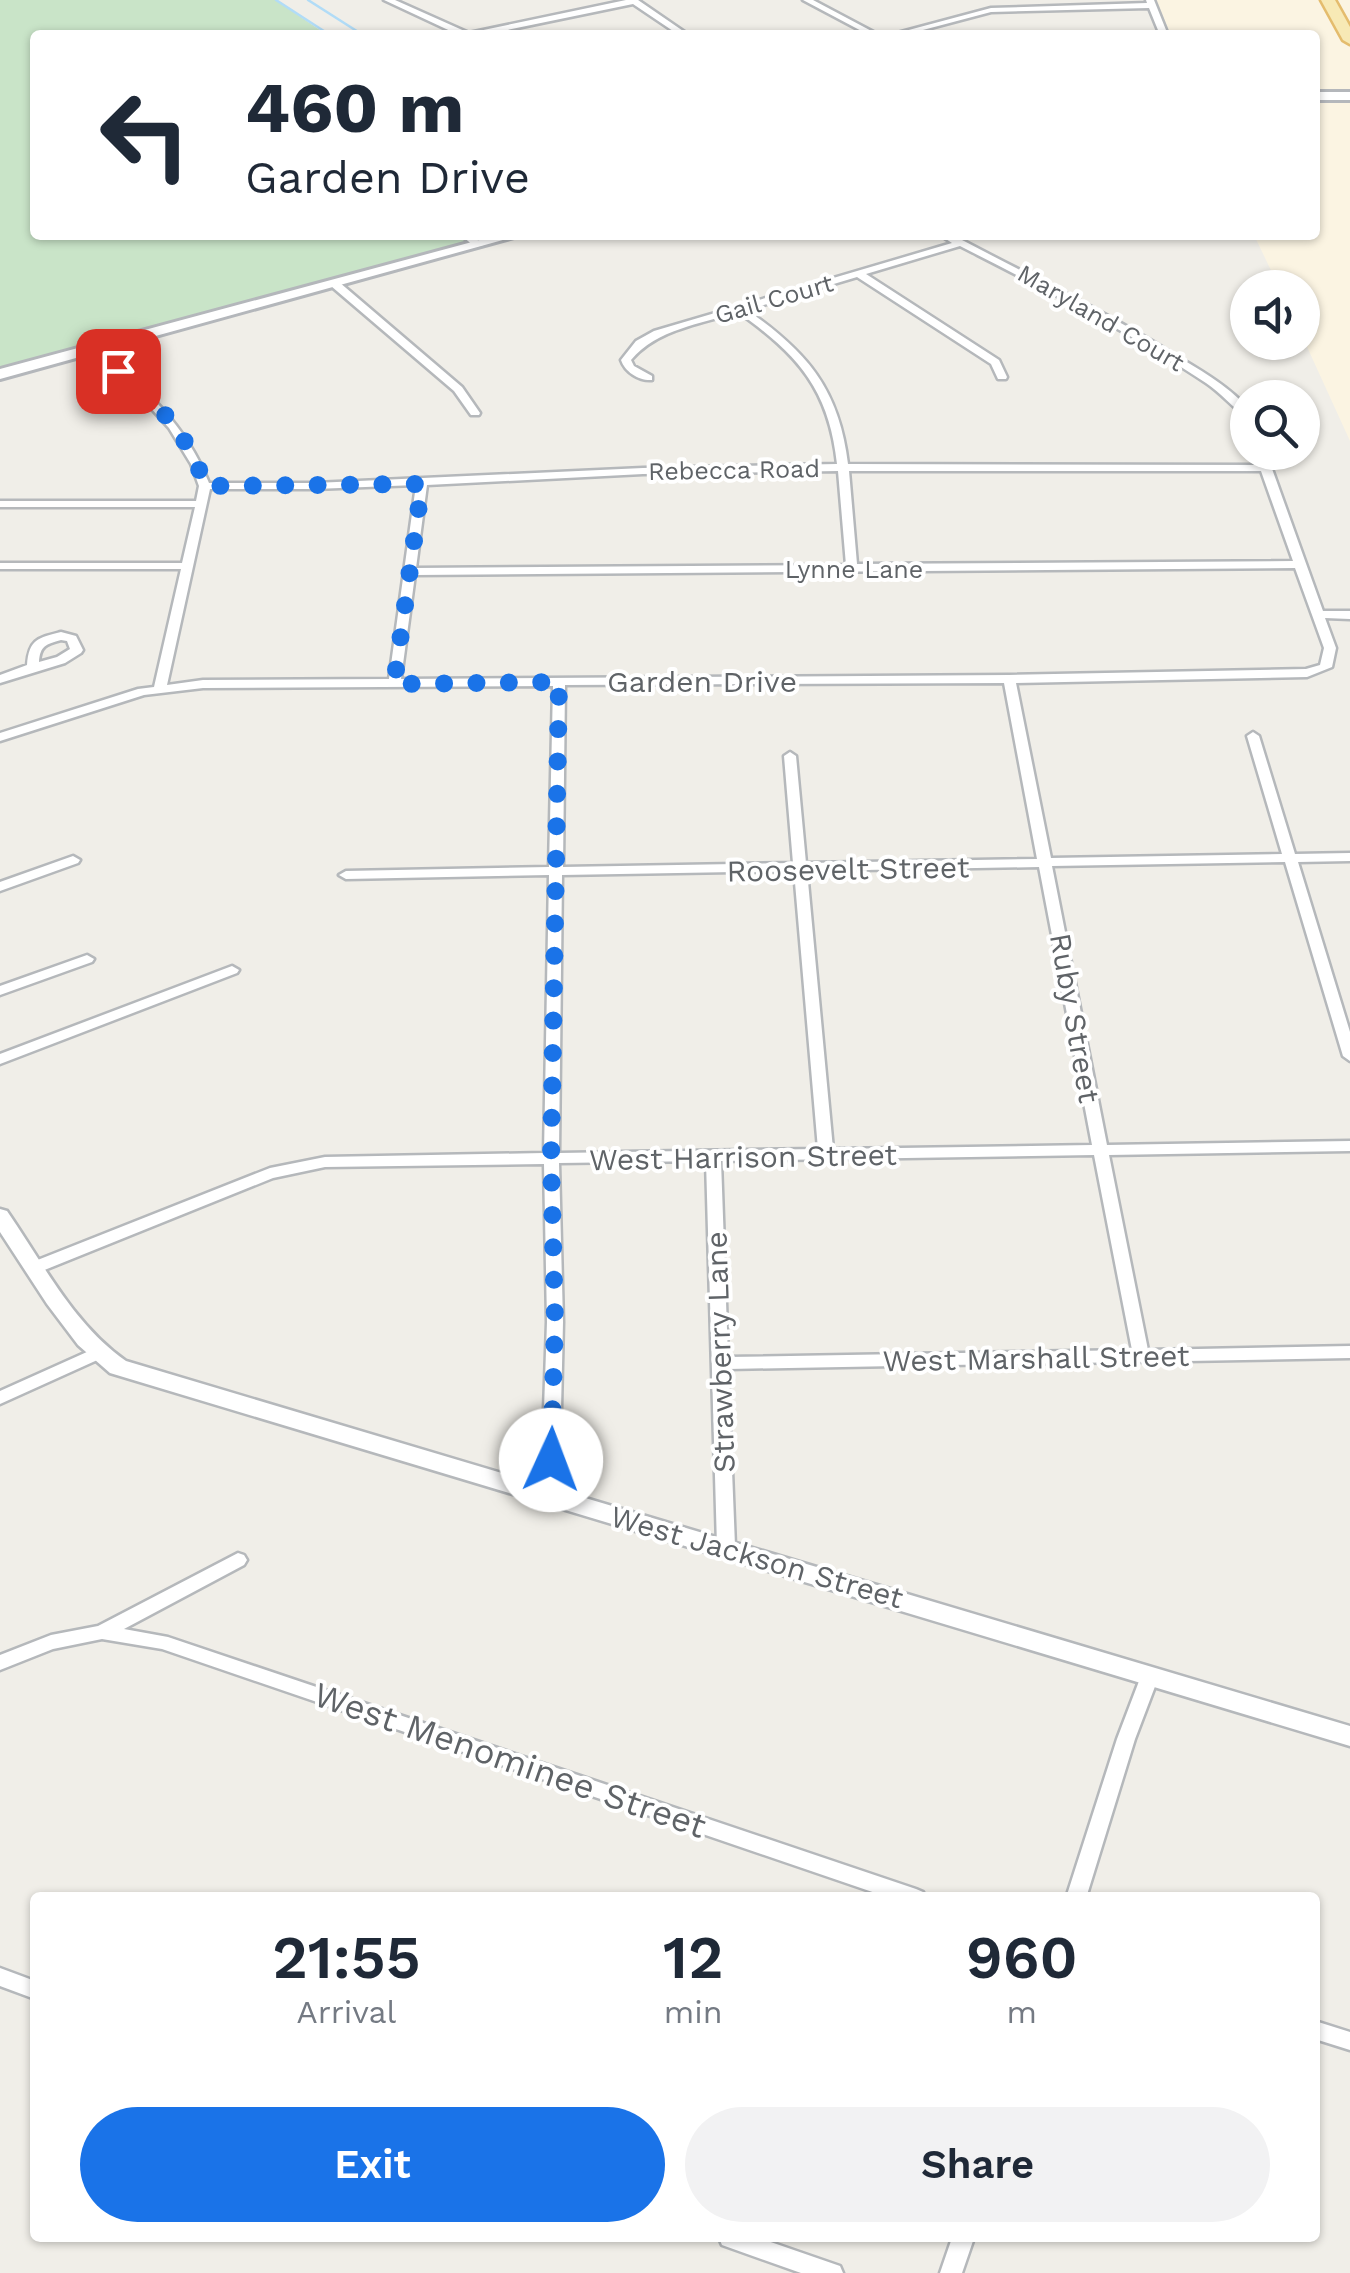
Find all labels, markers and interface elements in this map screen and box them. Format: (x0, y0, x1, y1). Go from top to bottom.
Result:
text: 460 m (245, 67, 464, 149)
icon: left (80, 70, 210, 200)
text: Garden Drive (245, 151, 530, 204)
street label: Maryland Court (1013, 259, 1190, 378)
street label: Gail Court (712, 268, 837, 330)
map controls (1230, 270, 1320, 470)
button: sound (1230, 270, 1320, 360)
pin (76, 329, 161, 414)
icon: arrive (91, 344, 146, 399)
button: search (1230, 380, 1320, 470)
street label: Rebecca Road (648, 454, 820, 486)
street label: Lynne Lane (785, 555, 923, 584)
street label: Garden Drive (607, 664, 797, 699)
street label: Roosevelt Street (726, 849, 970, 889)
street label: Ruby Street (1043, 930, 1107, 1106)
street label: West Harrison Street (589, 1137, 898, 1177)
street label: Strawberry Lane (698, 1231, 742, 1473)
street label: West Marshall Street (882, 1338, 1190, 1378)
position arrow (499, 1408, 603, 1512)
street label: West Jackson Street (607, 1498, 908, 1616)
street label: West Menominee Street (308, 1673, 712, 1847)
text: 21:55 (272, 1922, 421, 1993)
text: 12 (663, 1922, 723, 1993)
text: 960 (966, 1922, 1078, 1993)
text: Arrival (297, 1993, 396, 2031)
text: min (664, 1993, 723, 2031)
text: m (1006, 1993, 1037, 2031)
button: Exit (80, 2107, 665, 2222)
button: Share (685, 2107, 1270, 2222)

